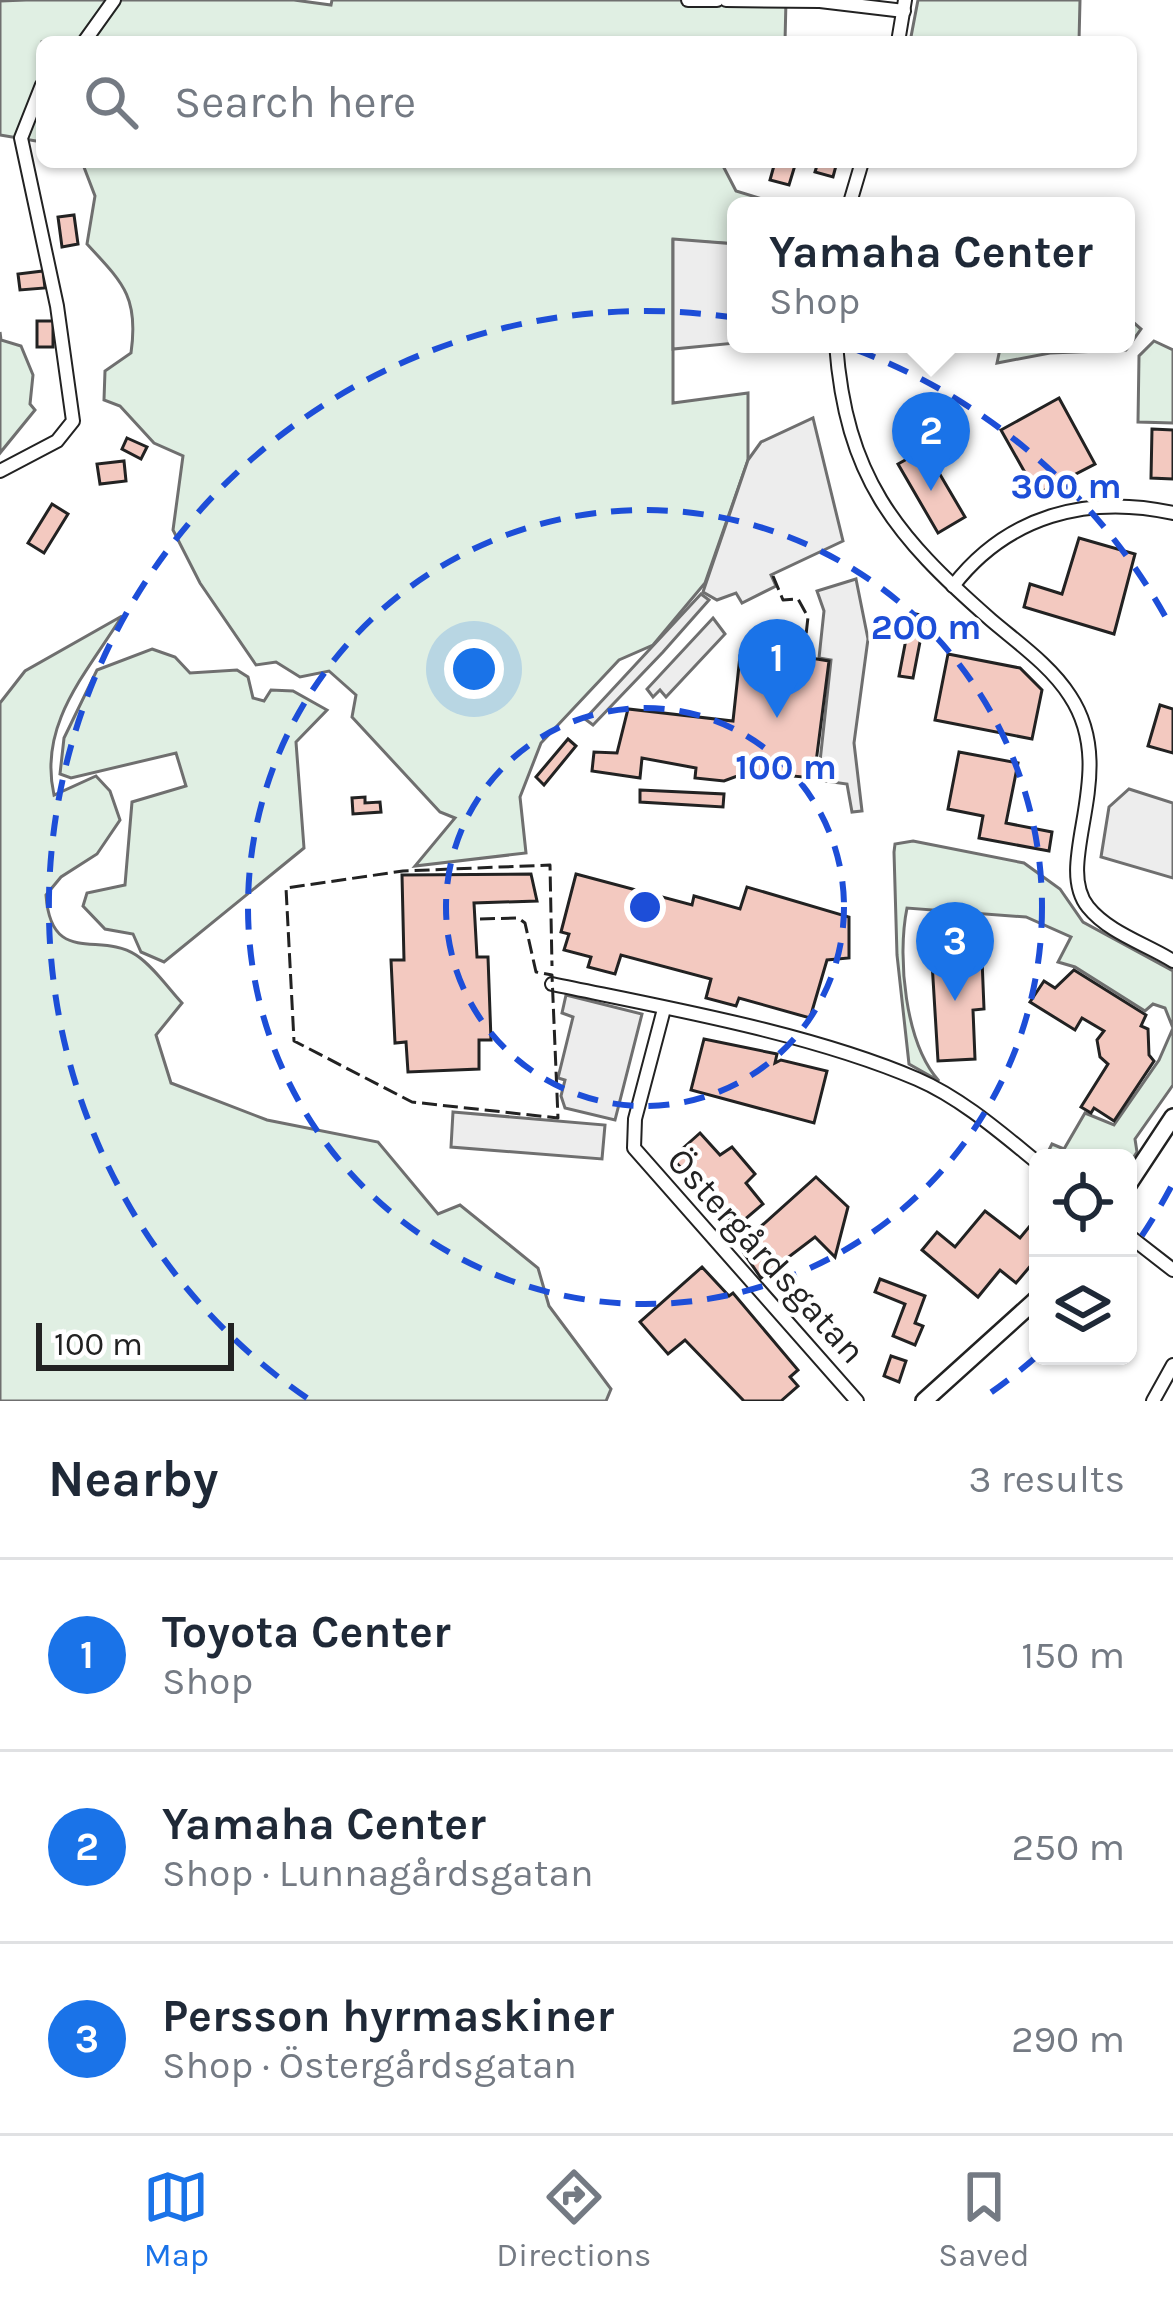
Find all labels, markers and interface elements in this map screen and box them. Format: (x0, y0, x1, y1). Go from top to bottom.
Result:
search box (36, 36, 1137, 168)
icon: search (78, 69, 144, 135)
text: Search here (174, 76, 416, 128)
popup (727, 197, 1135, 353)
text: Yamaha Center (769, 226, 1093, 278)
text: Shop (769, 278, 860, 324)
pin: 2 (892, 392, 970, 491)
text: 300 m (1010, 465, 1122, 507)
text: 200 m (871, 606, 981, 648)
pin: 1 (738, 619, 816, 718)
your location (444, 639, 504, 699)
text: 100 m (735, 746, 837, 788)
centre of rings (624, 886, 666, 928)
pin: 3 (916, 902, 994, 1001)
street label: Östergårdsgatan (659, 1139, 874, 1372)
map controls (1029, 1149, 1137, 1365)
button: locate (1029, 1149, 1137, 1257)
button: layers (1029, 1257, 1137, 1365)
scale bar (36, 1317, 234, 1370)
text: 100 m (54, 1325, 143, 1363)
text: Nearby (48, 1449, 218, 1509)
text: 3 results (968, 1456, 1125, 1502)
text: Toyota Center (162, 1606, 451, 1658)
text: 1 (80, 1632, 94, 1678)
text: 150 m (1021, 1632, 1125, 1678)
text: Shop (162, 1658, 253, 1704)
text: Yamaha Center (162, 1798, 486, 1850)
text: 2 (75, 1824, 99, 1870)
text: 250 m (1011, 1824, 1125, 1870)
text: Shop · Lunnagårdsgatan (162, 1850, 593, 1896)
text: Persson hyrmaskiner (162, 1990, 614, 2042)
text: 3 (75, 2016, 99, 2062)
text: 290 m (1011, 2016, 1125, 2062)
text: Shop · Östergårdsgatan (162, 2042, 577, 2088)
tab: Map (143, 2164, 209, 2274)
tab: Directions (496, 2164, 651, 2274)
tab: Saved (938, 2164, 1030, 2274)

